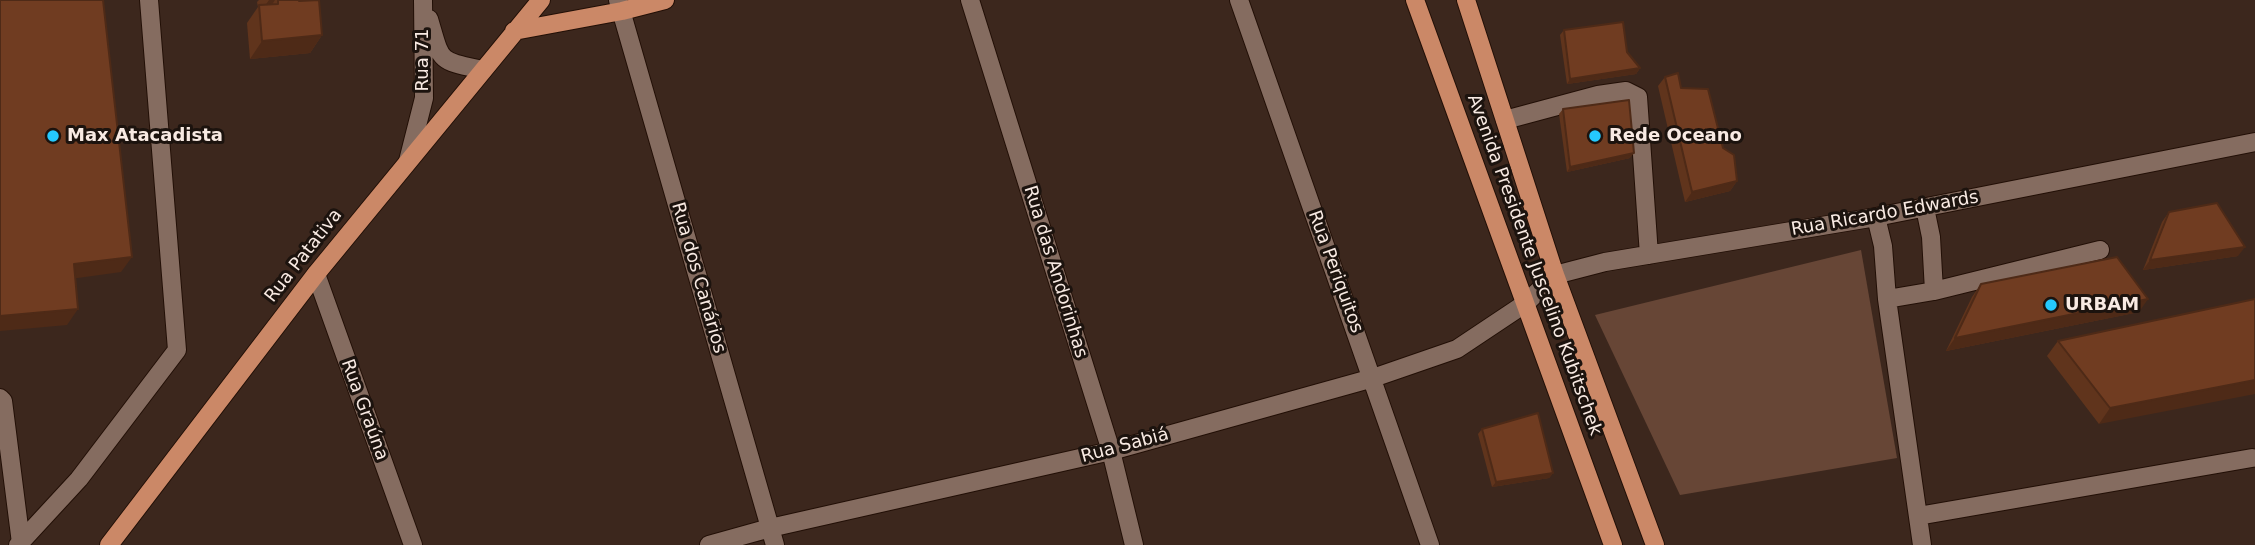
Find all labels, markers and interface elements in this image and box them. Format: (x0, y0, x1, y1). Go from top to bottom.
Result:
street label: Rua 71 (412, 29, 434, 91)
street label: Avenida Presidente Juscelino Kubitschek (1462, 91, 1606, 439)
place label: Max Atacadista (67, 125, 223, 147)
place label: Rede Oceano (1609, 125, 1742, 147)
marker: Max Atacadista (45, 128, 61, 144)
marker: Rede Oceano (1587, 128, 1603, 144)
street label: Rua das Andorinhas (1018, 183, 1092, 361)
street label: Rua Ricardo Edwards (1790, 187, 1980, 241)
street label: Rua dos Canários (666, 200, 730, 356)
street label: Rua Patativa (261, 205, 347, 307)
street label: Rua Periquitos (1303, 208, 1367, 336)
place label: URBAM (2065, 294, 2139, 316)
marker: URBAM (2043, 297, 2059, 313)
street label: Rua Graúna (336, 356, 392, 464)
street label: Rua Sabiá (1079, 424, 1171, 468)

